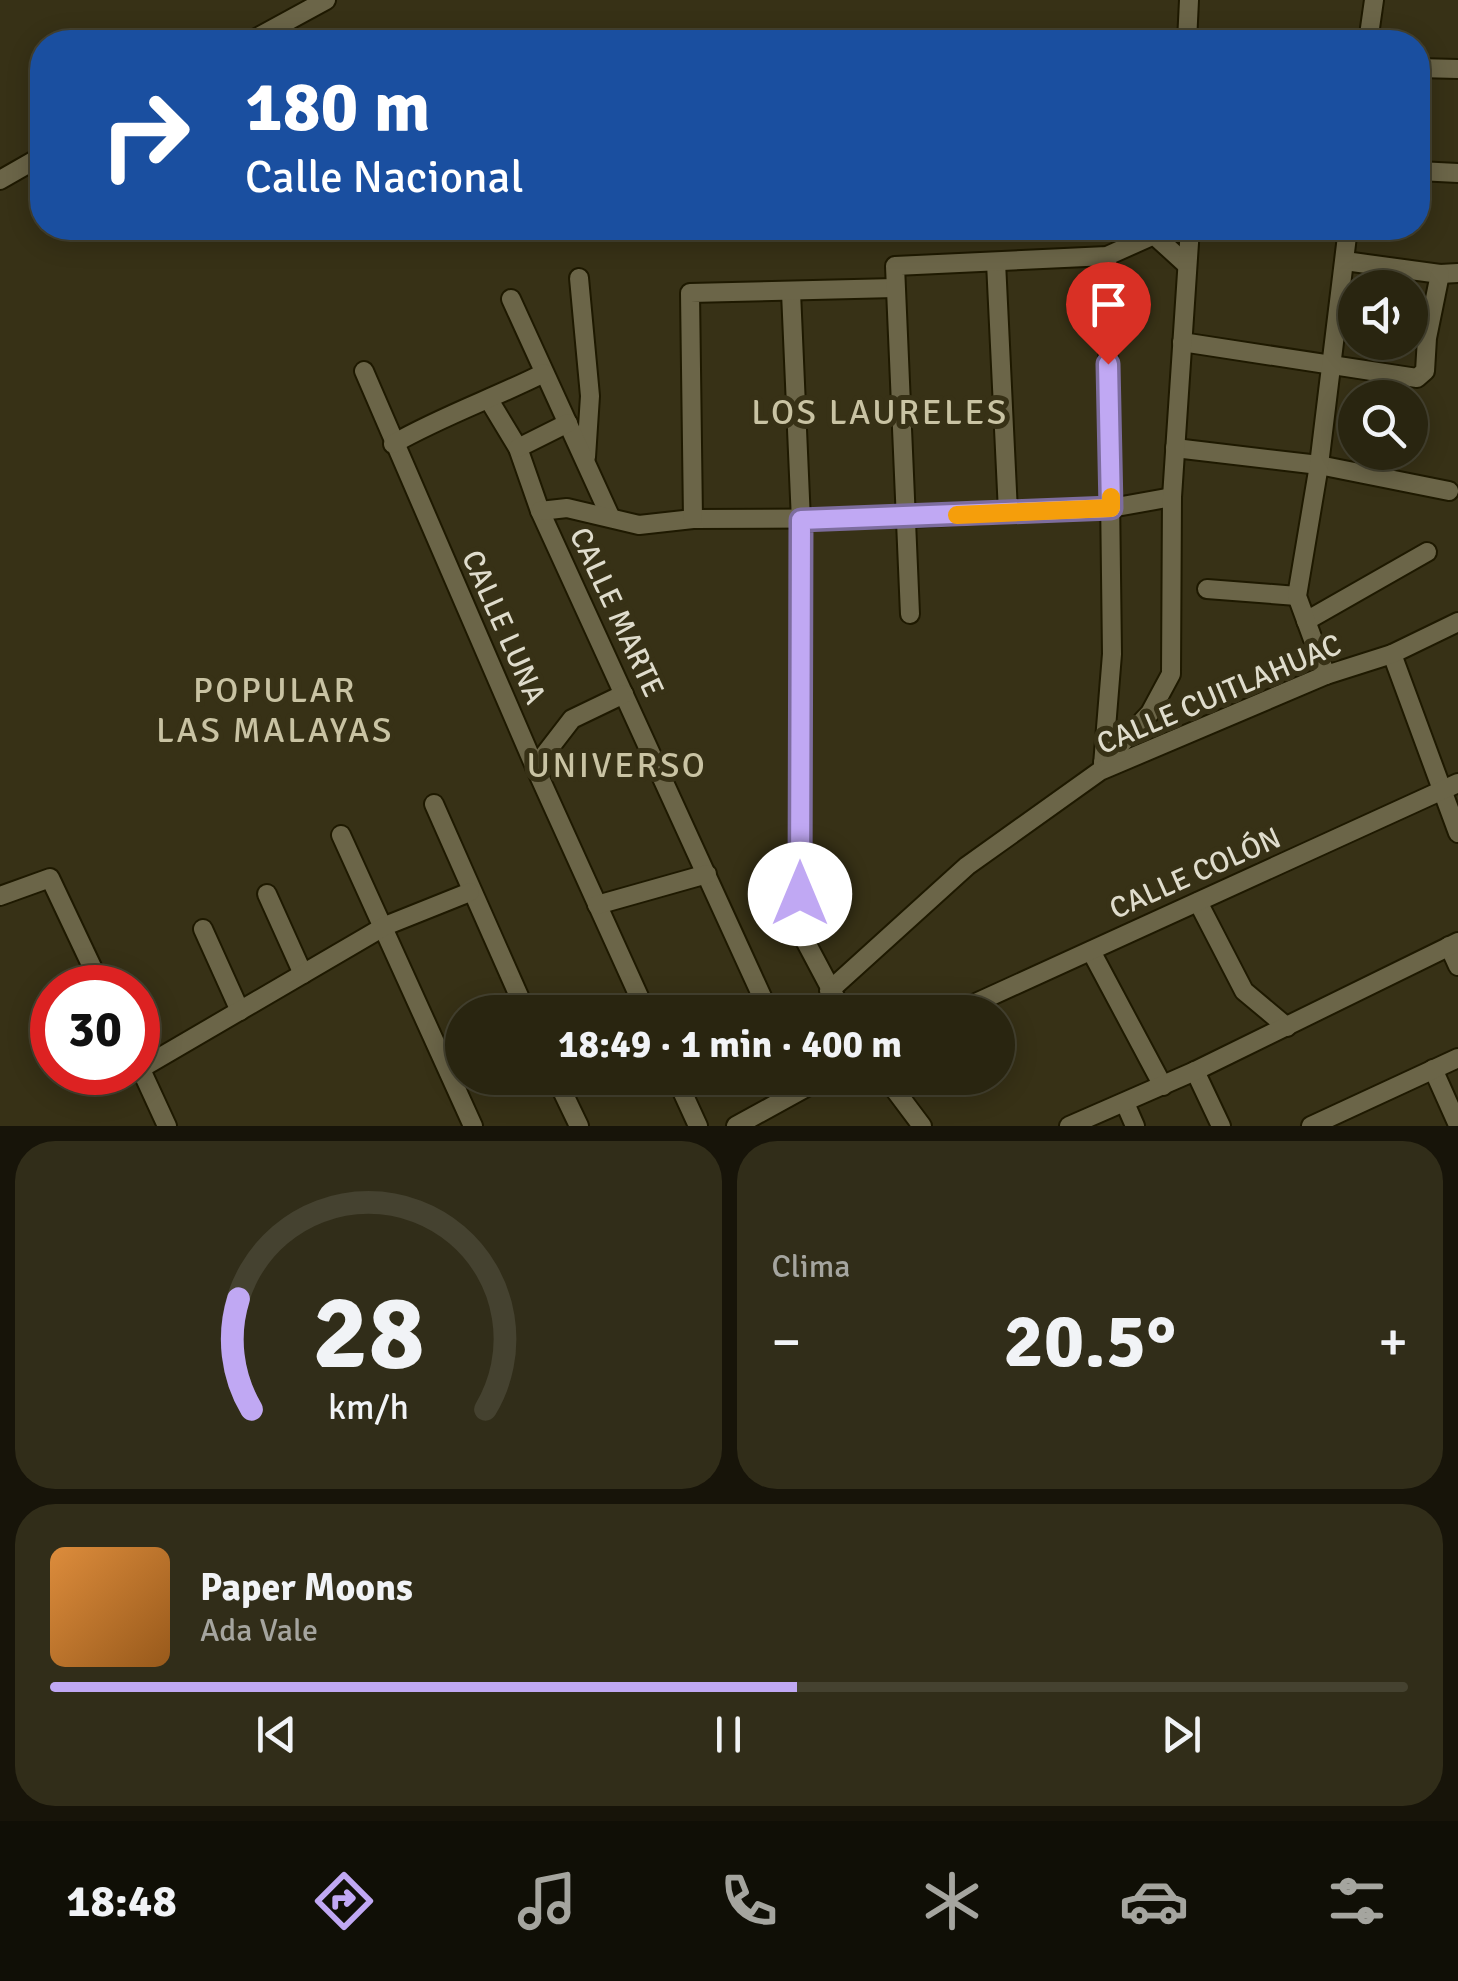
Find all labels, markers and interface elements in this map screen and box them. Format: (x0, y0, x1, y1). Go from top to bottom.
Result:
text: 180 m (245, 64, 430, 150)
icon: right (80, 70, 210, 200)
text: Calle Nacional (245, 150, 524, 205)
pin (1066, 262, 1151, 365)
map controls (1338, 270, 1428, 470)
button: sound (1338, 270, 1428, 360)
icon: arrive (1081, 277, 1136, 332)
button: search (1338, 380, 1428, 470)
district label: LOS LAURELES (751, 391, 1009, 434)
street label: CALLE MARTE (561, 522, 672, 703)
street label: CALLE LUNA (453, 545, 554, 710)
street label: CALLE CUITLAHUAC (1091, 626, 1347, 763)
district label: POPULAR LAS MALAYAS (156, 669, 394, 752)
district label: UNIVERSO (527, 744, 707, 787)
street label: CALLE COLÓN (1104, 819, 1286, 928)
position arrow (748, 842, 852, 946)
speed limit sign: 30 (30, 965, 160, 1095)
text: 18:49 · 1 min · 400 m (558, 1021, 902, 1068)
text: Clima (772, 1247, 850, 1286)
text: 28 (312, 1269, 424, 1397)
text: 20.5° (1003, 1295, 1176, 1388)
text: − (772, 1308, 801, 1376)
text: + (1378, 1308, 1408, 1376)
text: km/h (328, 1385, 409, 1429)
text: Paper Moons (200, 1564, 413, 1611)
text: Ada Vale (200, 1611, 318, 1650)
icon: previous (249, 1707, 304, 1762)
icon: pause (701, 1707, 756, 1762)
icon: next (1154, 1707, 1209, 1762)
icon: directions (309, 1866, 379, 1936)
icon: music (512, 1866, 582, 1936)
icon: phone (714, 1866, 784, 1936)
icon: climate (917, 1866, 987, 1936)
icon: car (1119, 1866, 1189, 1936)
icon: filters (1322, 1866, 1392, 1936)
text: 18:48 (66, 1874, 177, 1929)

